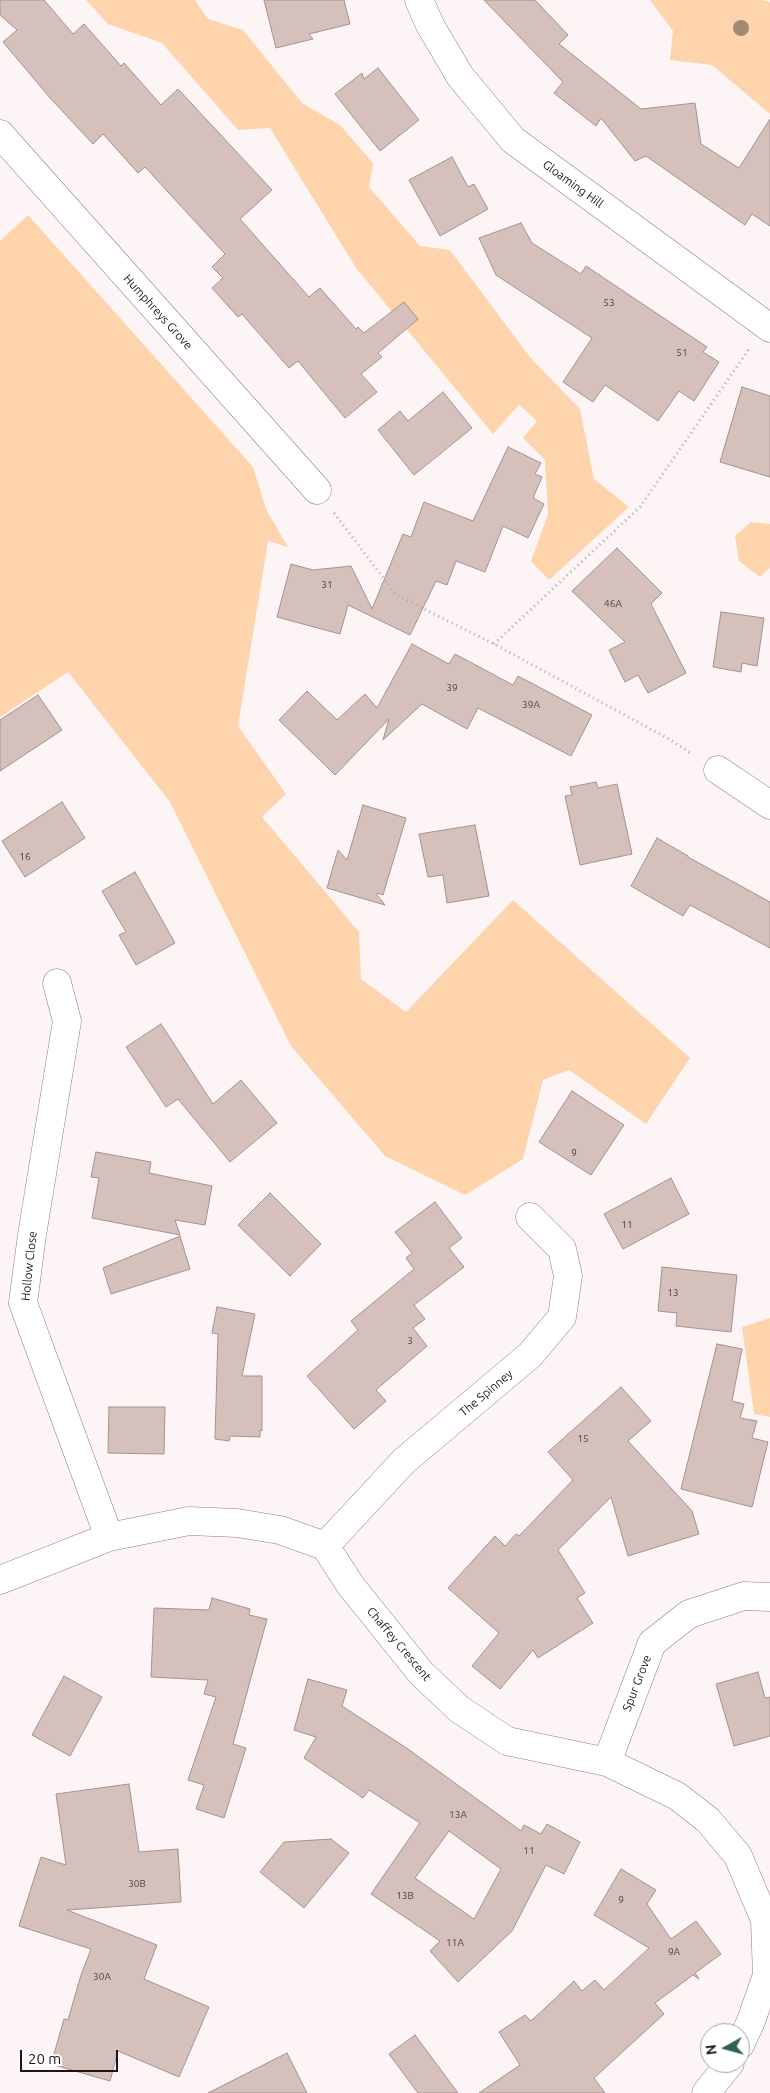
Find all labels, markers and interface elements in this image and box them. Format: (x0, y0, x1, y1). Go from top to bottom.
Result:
street label: Gloaming Hill (540, 157, 606, 211)
street label: Humphreys Grove (120, 271, 196, 353)
house number: 53 (603, 297, 615, 309)
house number: 51 (676, 347, 688, 359)
house number: 31 (321, 579, 333, 591)
house number: 46A (604, 598, 622, 610)
house number: 39 (446, 682, 458, 694)
house number: 39A (522, 699, 540, 711)
house number: 16 (19, 851, 31, 863)
house number: 9 (571, 1147, 577, 1159)
house number: 11 (621, 1219, 633, 1231)
street label: Hollow Close (18, 1230, 40, 1302)
house number: 13 (667, 1287, 679, 1299)
house number: 3 (407, 1335, 413, 1347)
street label: The Spinney (456, 1367, 516, 1419)
house number: 15 (577, 1433, 589, 1445)
street label: Chaffey Crescent (364, 1604, 434, 1684)
street label: Spur Grove (620, 1653, 654, 1713)
house number: 13A (449, 1809, 467, 1821)
house number: 11 (523, 1845, 535, 1857)
house number: 30B (128, 1878, 146, 1890)
house number: 13B (396, 1890, 414, 1902)
house number: 9 (618, 1894, 624, 1906)
house number: 11A (446, 1937, 464, 1949)
house number: 9A (668, 1946, 680, 1958)
house number: 30A (93, 1971, 111, 1983)
north arrow (700, 2023, 750, 2073)
scale bar (22, 2040, 120, 2072)
text: N (703, 2044, 720, 2056)
text: 20 m (28, 2050, 61, 2067)

